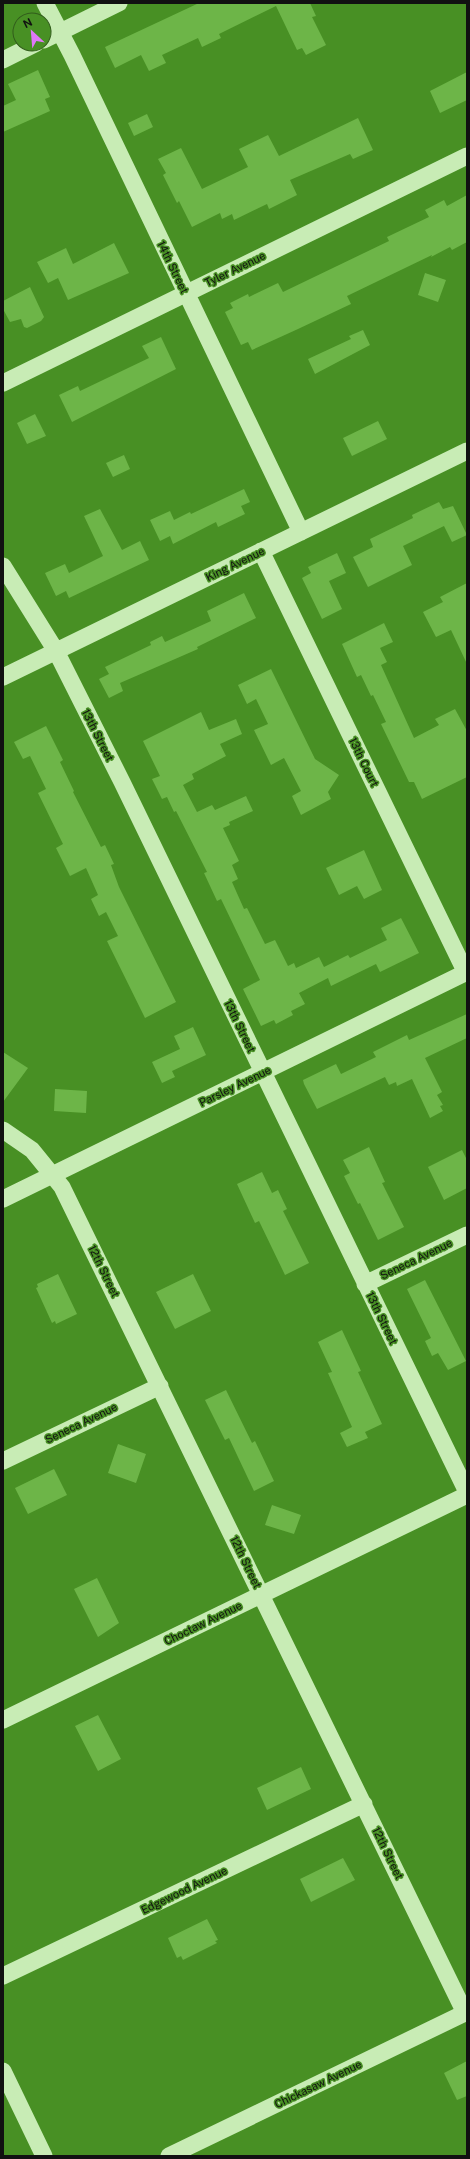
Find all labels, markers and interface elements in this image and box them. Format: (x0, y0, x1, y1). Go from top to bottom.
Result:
north arrow (12, 12, 52, 52)
text: N (21, 16, 34, 30)
street label: 14th Street (155, 239, 191, 295)
street label: Tyler Avenue (203, 249, 267, 289)
street label: King Avenue (204, 545, 266, 583)
street label: 13th Street (80, 707, 116, 763)
street label: 13th Court (347, 735, 381, 789)
street label: 13th Street (222, 998, 258, 1054)
street label: Parsley Avenue (197, 1063, 273, 1109)
street label: Seneca Avenue (378, 1236, 454, 1282)
street label: 12th Street (86, 1243, 122, 1299)
street label: 13th Street (364, 1290, 400, 1346)
street label: Seneca Avenue (43, 1400, 119, 1446)
street label: 12th Street (228, 1534, 264, 1590)
street label: Choctaw Avenue (162, 1599, 244, 1647)
street label: 12th Street (370, 1825, 406, 1881)
street label: Edgewood Avenue (139, 1864, 229, 1916)
street label: Chickasaw Avenue (273, 2058, 363, 2110)

